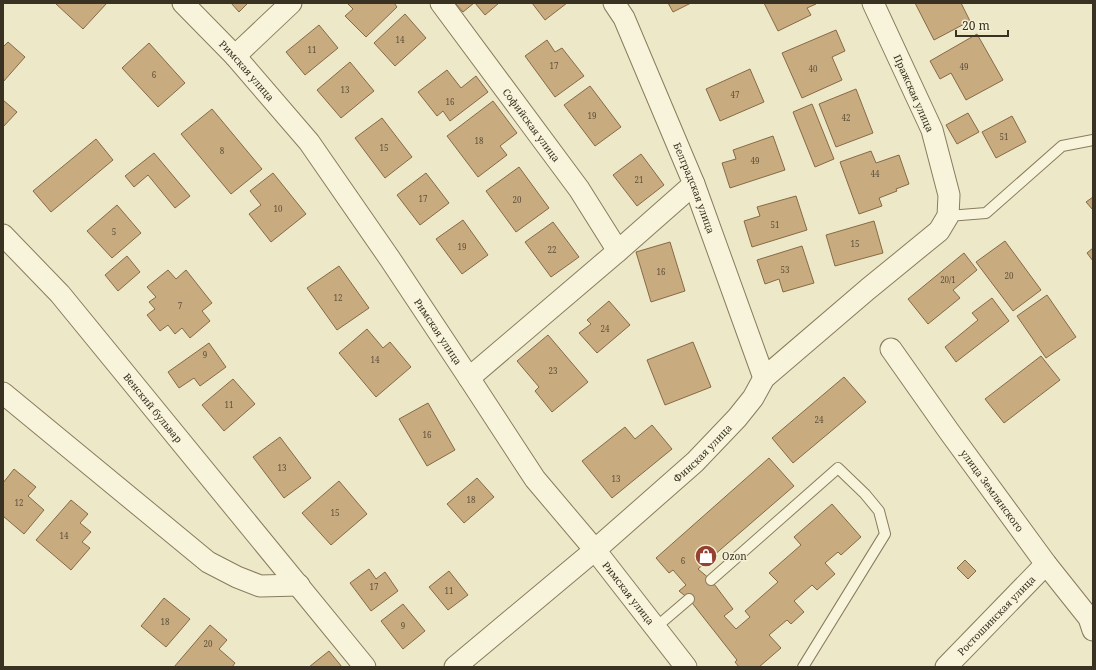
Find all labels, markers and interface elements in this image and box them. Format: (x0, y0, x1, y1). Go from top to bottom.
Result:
scale bar (956, 12, 1008, 38)
text: 20 m (962, 17, 990, 34)
house number: 14 (396, 34, 405, 45)
street label: Римская улица (216, 37, 278, 104)
house number: 11 (308, 44, 316, 55)
street label: Пражская улица (891, 52, 938, 134)
house number: 17 (550, 60, 559, 71)
house number: 49 (960, 61, 968, 72)
house number: 40 (809, 63, 818, 74)
house number: 6 (152, 69, 157, 80)
house number: 13 (341, 84, 350, 95)
street label: Софийская улица (500, 85, 564, 165)
house number: 47 (731, 89, 740, 100)
house number: 16 (446, 96, 455, 107)
house number: 19 (588, 110, 596, 121)
house number: 42 (842, 112, 850, 123)
house number: 51 (1000, 131, 1008, 142)
house number: 18 (475, 135, 484, 146)
street label: Белградская улица (670, 140, 718, 236)
house number: 15 (380, 142, 388, 153)
house number: 8 (220, 145, 225, 156)
house number: 49 (751, 155, 759, 166)
house number: 44 (871, 168, 880, 179)
house number: 21 (635, 174, 643, 185)
house number: 17 (419, 193, 428, 204)
house number: 20 (513, 194, 522, 205)
house number: 10 (274, 203, 283, 214)
house number: 51 (771, 219, 779, 230)
house number: 5 (112, 226, 116, 237)
house number: 15 (851, 238, 859, 249)
house number: 19 (458, 241, 466, 252)
house number: 22 (548, 244, 556, 255)
house number: 53 (781, 264, 790, 275)
house number: 16 (657, 266, 666, 277)
house number: 20 (1005, 270, 1014, 281)
house number: 20/1 (940, 274, 956, 285)
house number: 12 (334, 292, 342, 303)
street label: Римская улица (411, 296, 465, 368)
house number: 7 (178, 300, 183, 311)
house number: 24 (601, 323, 610, 334)
house number: 9 (203, 349, 207, 360)
house number: 14 (371, 354, 380, 365)
house number: 23 (549, 365, 558, 376)
street label: Венский бульвар (120, 370, 186, 446)
house number: 11 (225, 399, 233, 410)
house number: 24 (815, 414, 824, 425)
street label: Финская улица (670, 421, 735, 485)
house number: 16 (423, 429, 432, 440)
street label: улица Землянского (957, 447, 1027, 535)
house number: 13 (278, 462, 287, 473)
house number: 13 (612, 473, 621, 484)
house number: 18 (467, 494, 476, 505)
house number: 12 (15, 497, 23, 508)
house number: 15 (331, 507, 339, 518)
house number: 14 (60, 530, 69, 541)
shop icon: Ozon (693, 543, 719, 569)
place label: Ozon (722, 549, 747, 563)
house number: 6 (681, 555, 686, 566)
street label: Римская улица (599, 558, 658, 628)
street label: Ростошинская улица (954, 572, 1038, 658)
house number: 17 (370, 581, 379, 592)
house number: 11 (445, 585, 453, 596)
house number: 18 (161, 616, 170, 627)
house number: 9 (401, 620, 405, 631)
house number: 20 (204, 638, 213, 649)

